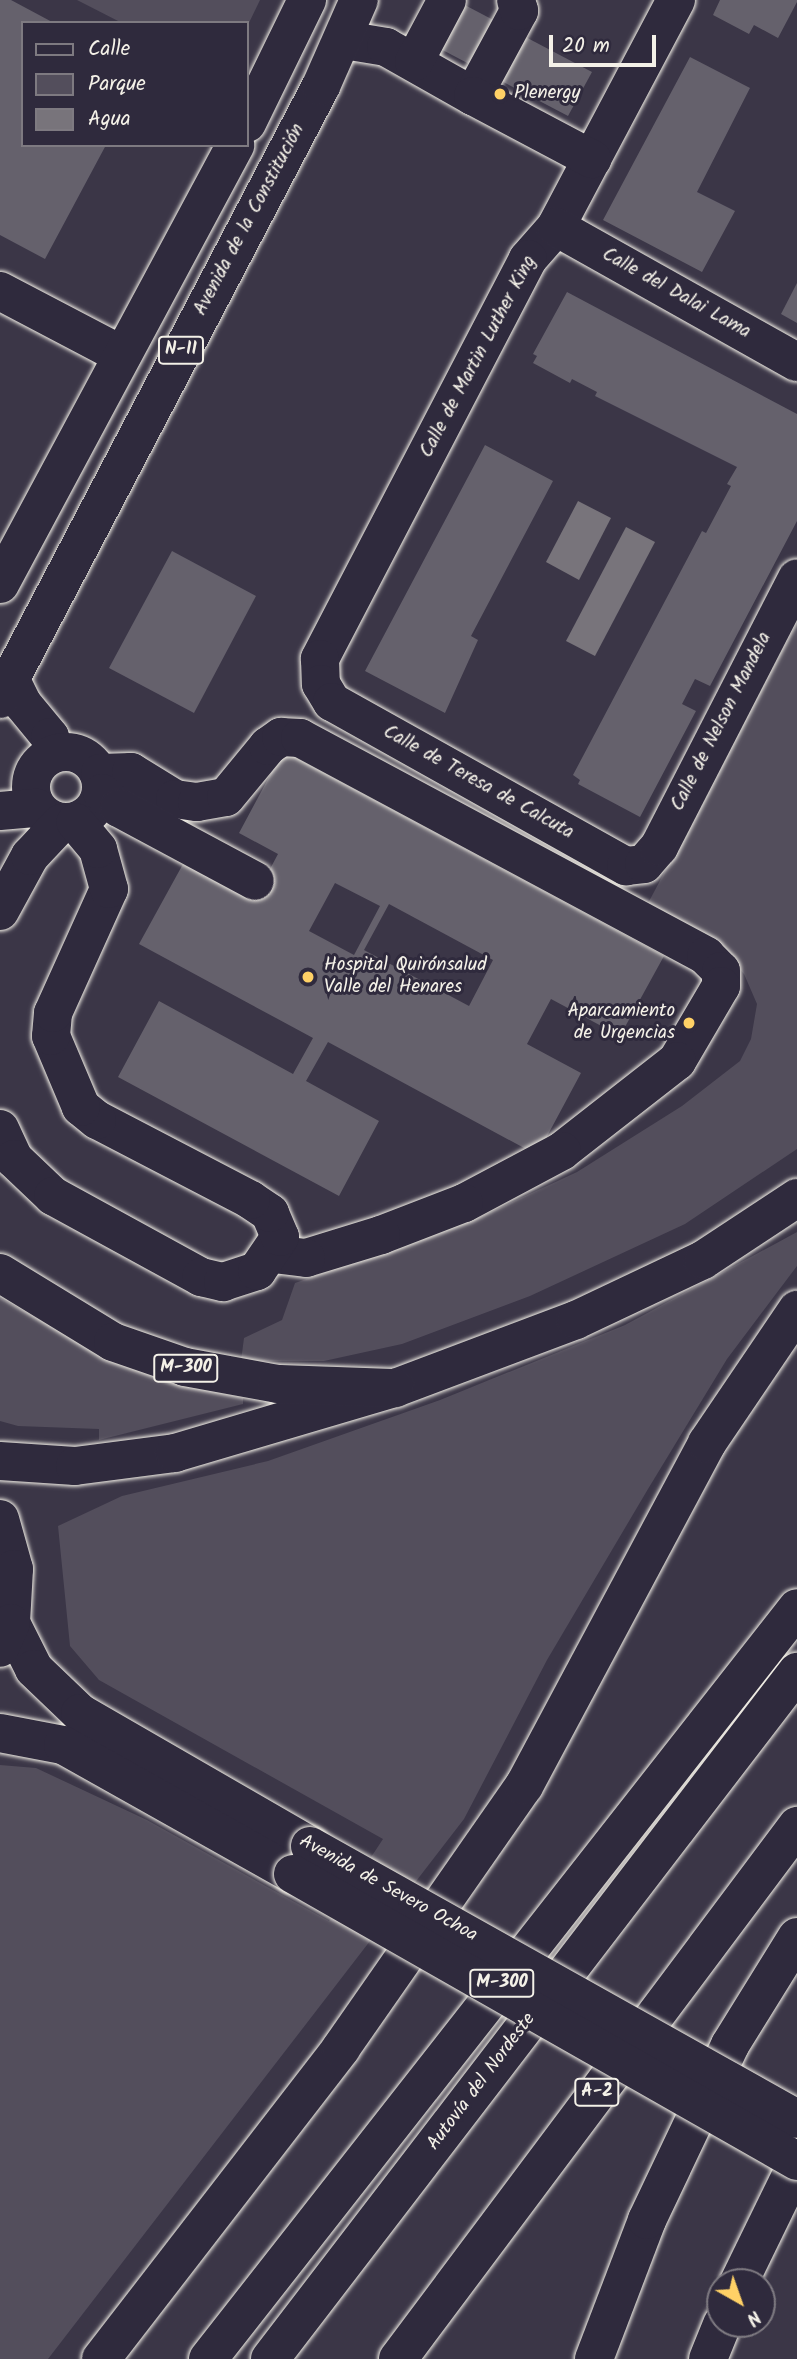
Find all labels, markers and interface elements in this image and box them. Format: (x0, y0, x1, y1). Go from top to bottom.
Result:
legend (21, 21, 248, 147)
scale bar (552, 21, 659, 65)
text: 20 m (562, 30, 610, 63)
text: Calle (88, 33, 130, 66)
text: Parque (88, 68, 146, 101)
place label: Plenergy (514, 83, 580, 105)
marker: Plenergy (492, 86, 508, 102)
text: Agua (88, 103, 131, 136)
street label: Avenida de la Constitución (190, 120, 310, 320)
street label: Calle del Dalai Lama (598, 244, 754, 344)
street label: Calle de Martin Luther King (416, 252, 542, 462)
road number: N-II (156, 336, 206, 364)
street label: Calle de Nelson Mandela (667, 629, 777, 815)
street label: Calle de Teresa de Calcuta (379, 721, 577, 845)
place label: Hospital Quirónsalud Valle del Henares (324, 955, 487, 999)
marker: Hospital Quirónsalud Valle del Henares (298, 967, 318, 987)
place label: Aparcamiento de Urgencias (568, 1001, 675, 1045)
marker: Aparcamiento de Urgencias (681, 1015, 697, 1031)
road number: M-300 (153, 1353, 219, 1382)
street label: Avenida de Severo Ochoa (295, 1831, 481, 1947)
road number: M-300 (469, 1968, 535, 1997)
street label: Autovía del Nordeste (423, 2009, 541, 2155)
road number: A-2 (574, 2078, 620, 2106)
north arrow (706, 2268, 776, 2338)
text: N (739, 2302, 767, 2333)

